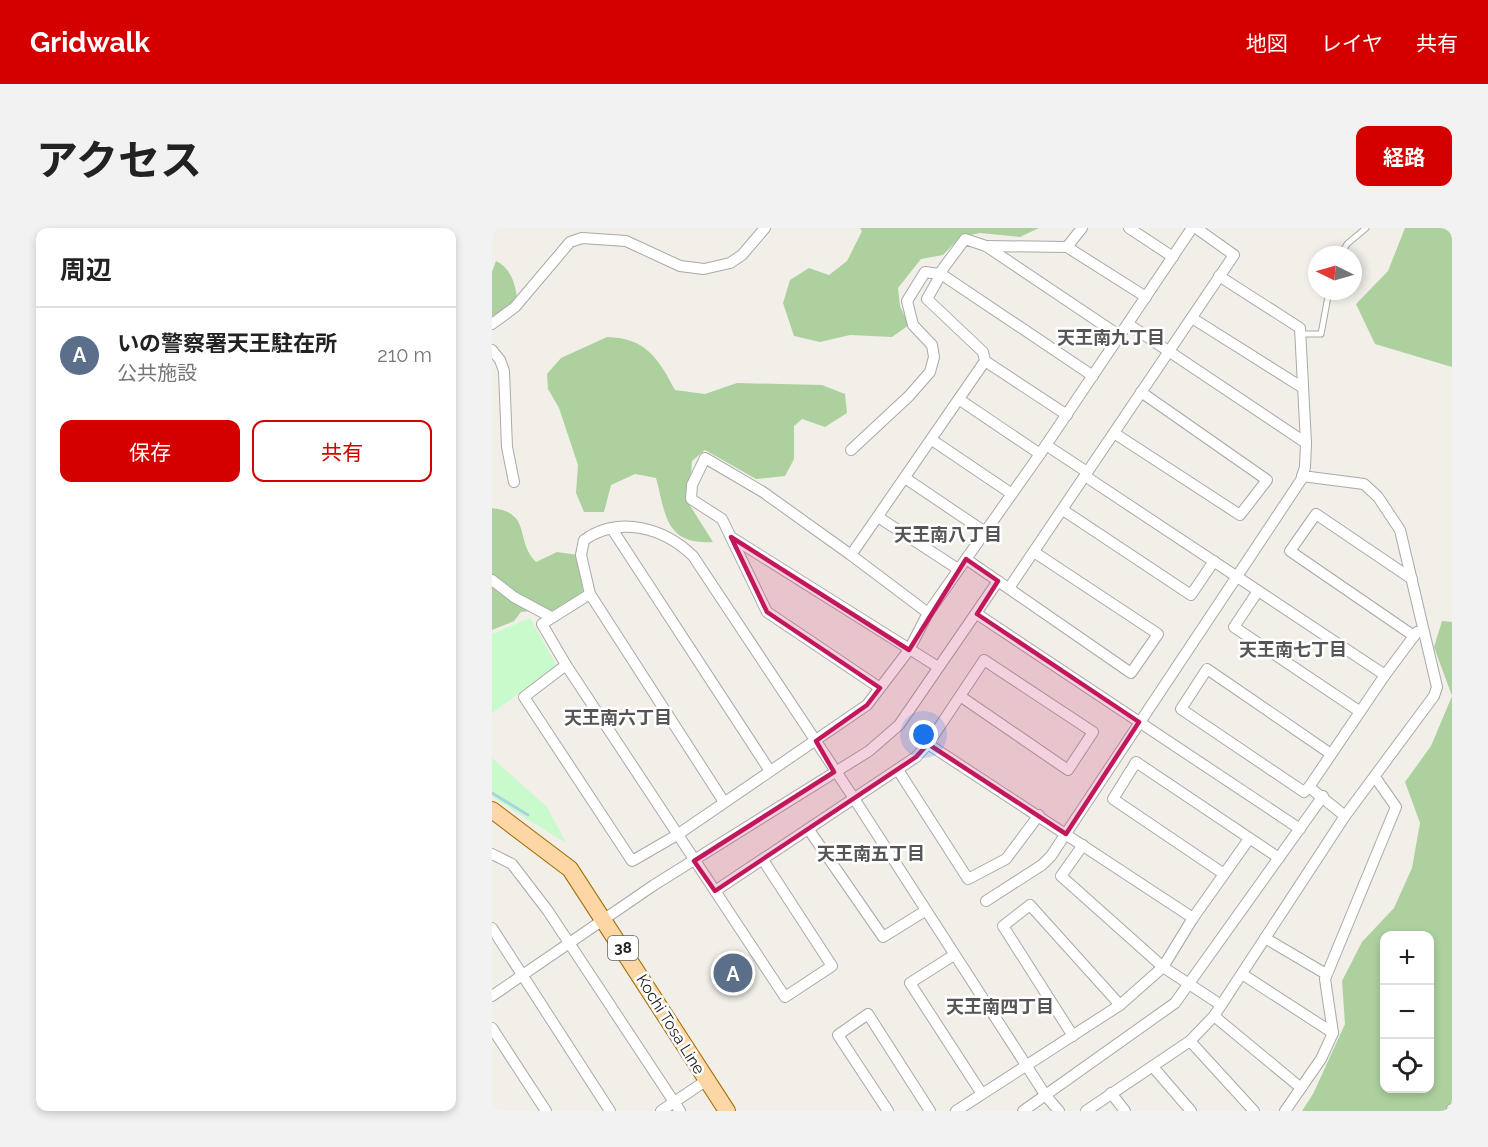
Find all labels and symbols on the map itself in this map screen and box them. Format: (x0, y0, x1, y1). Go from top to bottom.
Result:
north arrow (1308, 246, 1362, 300)
district label: 天王南九丁目 (1057, 327, 1165, 348)
district label: 天王南八丁目 (894, 524, 1002, 545)
district label: 天王南七丁目 (1239, 639, 1347, 660)
district label: 天王南六丁目 (564, 707, 672, 728)
your location (909, 720, 938, 749)
district label: 天王南五丁目 (817, 843, 925, 864)
road number: 38 (608, 936, 638, 960)
pin: A (714, 950, 752, 996)
street label: Kochi Tosa Line (632, 971, 709, 1078)
district label: 天王南四丁目 (946, 996, 1054, 1017)

